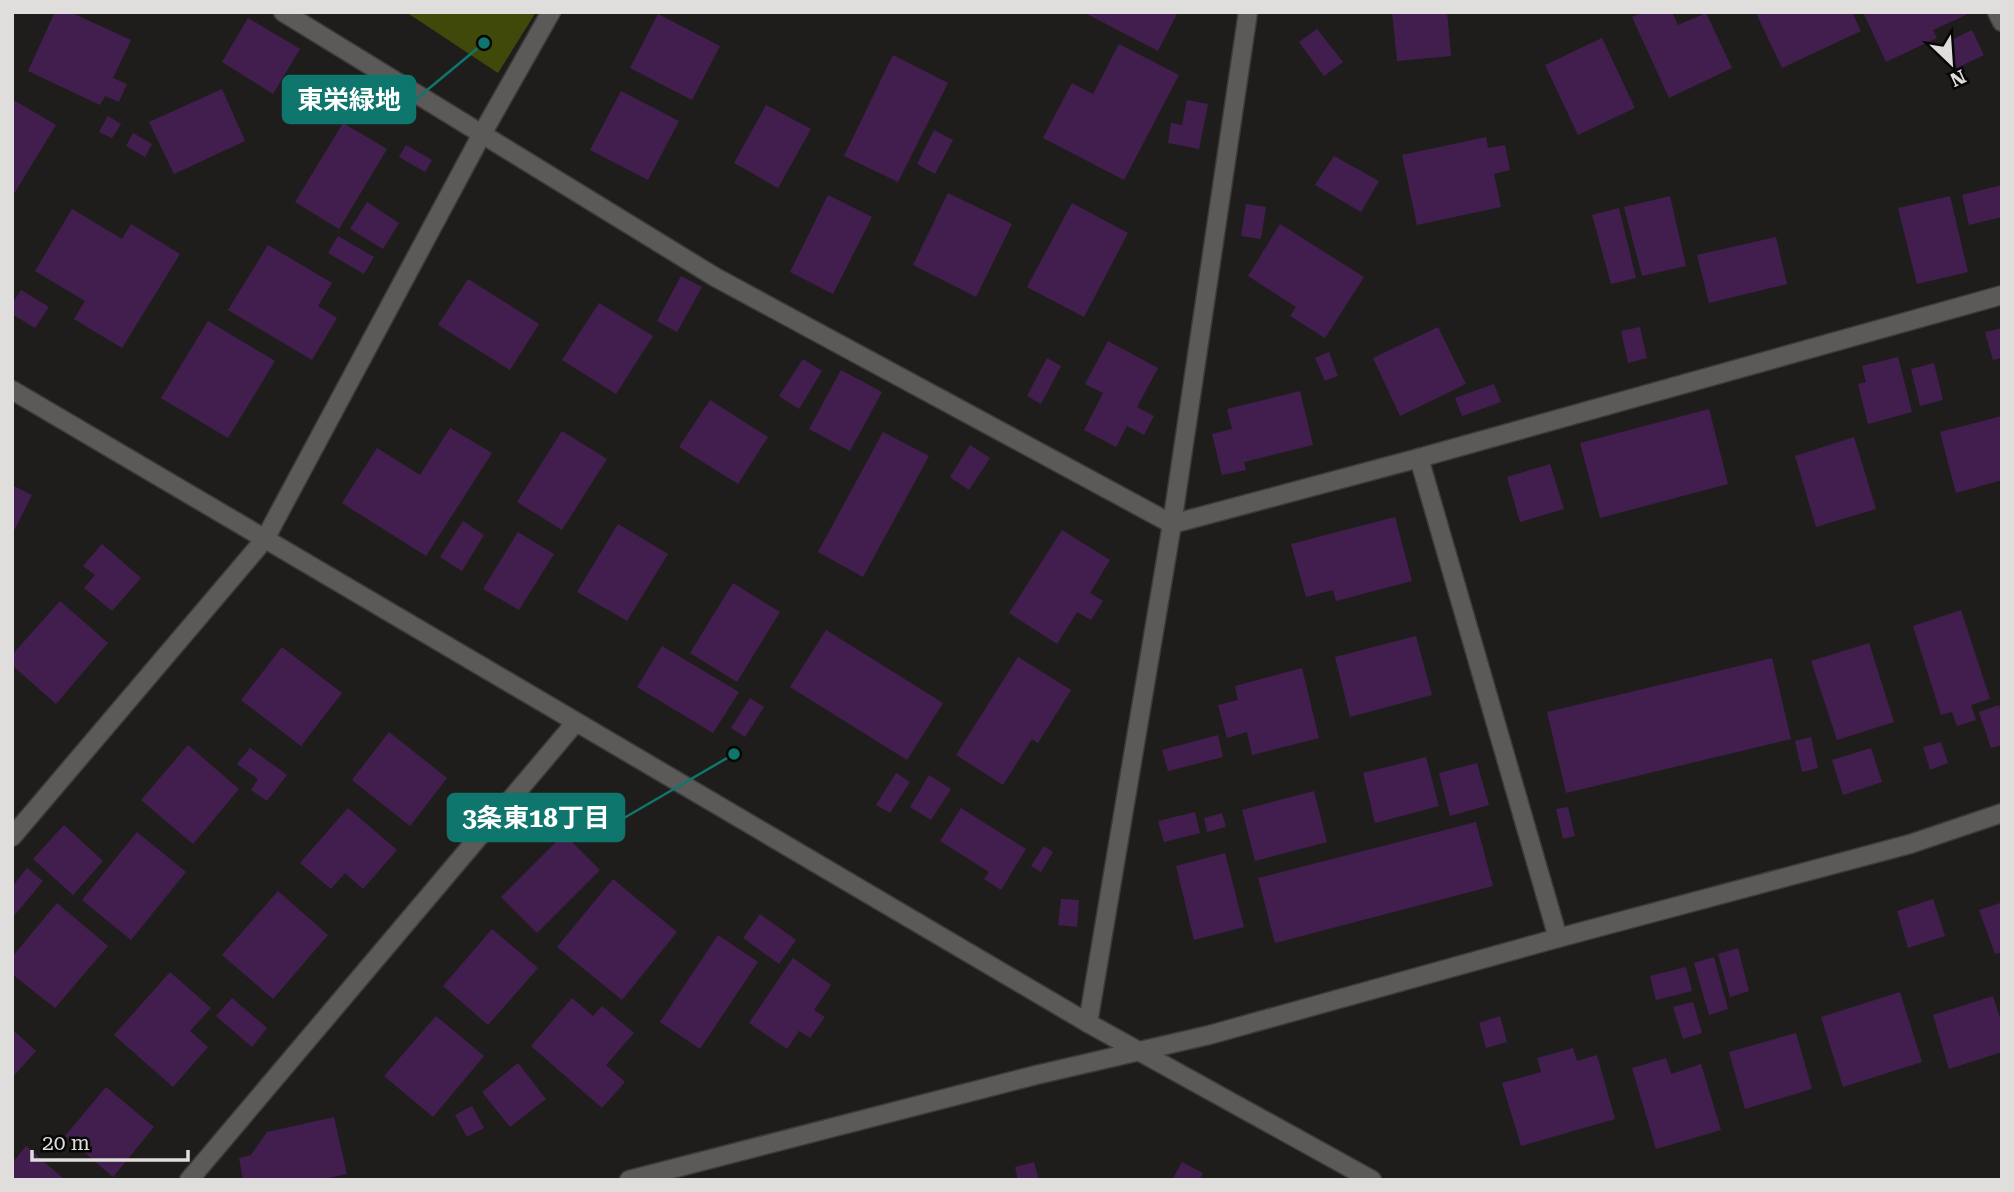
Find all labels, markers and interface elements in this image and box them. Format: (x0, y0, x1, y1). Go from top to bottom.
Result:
north arrow (1916, 28, 1986, 98)
text: N (1946, 64, 1969, 92)
callout: 東栄緑地 (283, 76, 415, 123)
text: 東栄緑地 (297, 85, 401, 115)
callout: 3条東18丁目 (448, 794, 624, 841)
text: 3条東18丁目 (462, 803, 610, 833)
scale bar (32, 1118, 187, 1162)
text: 20 m (42, 1131, 90, 1155)

